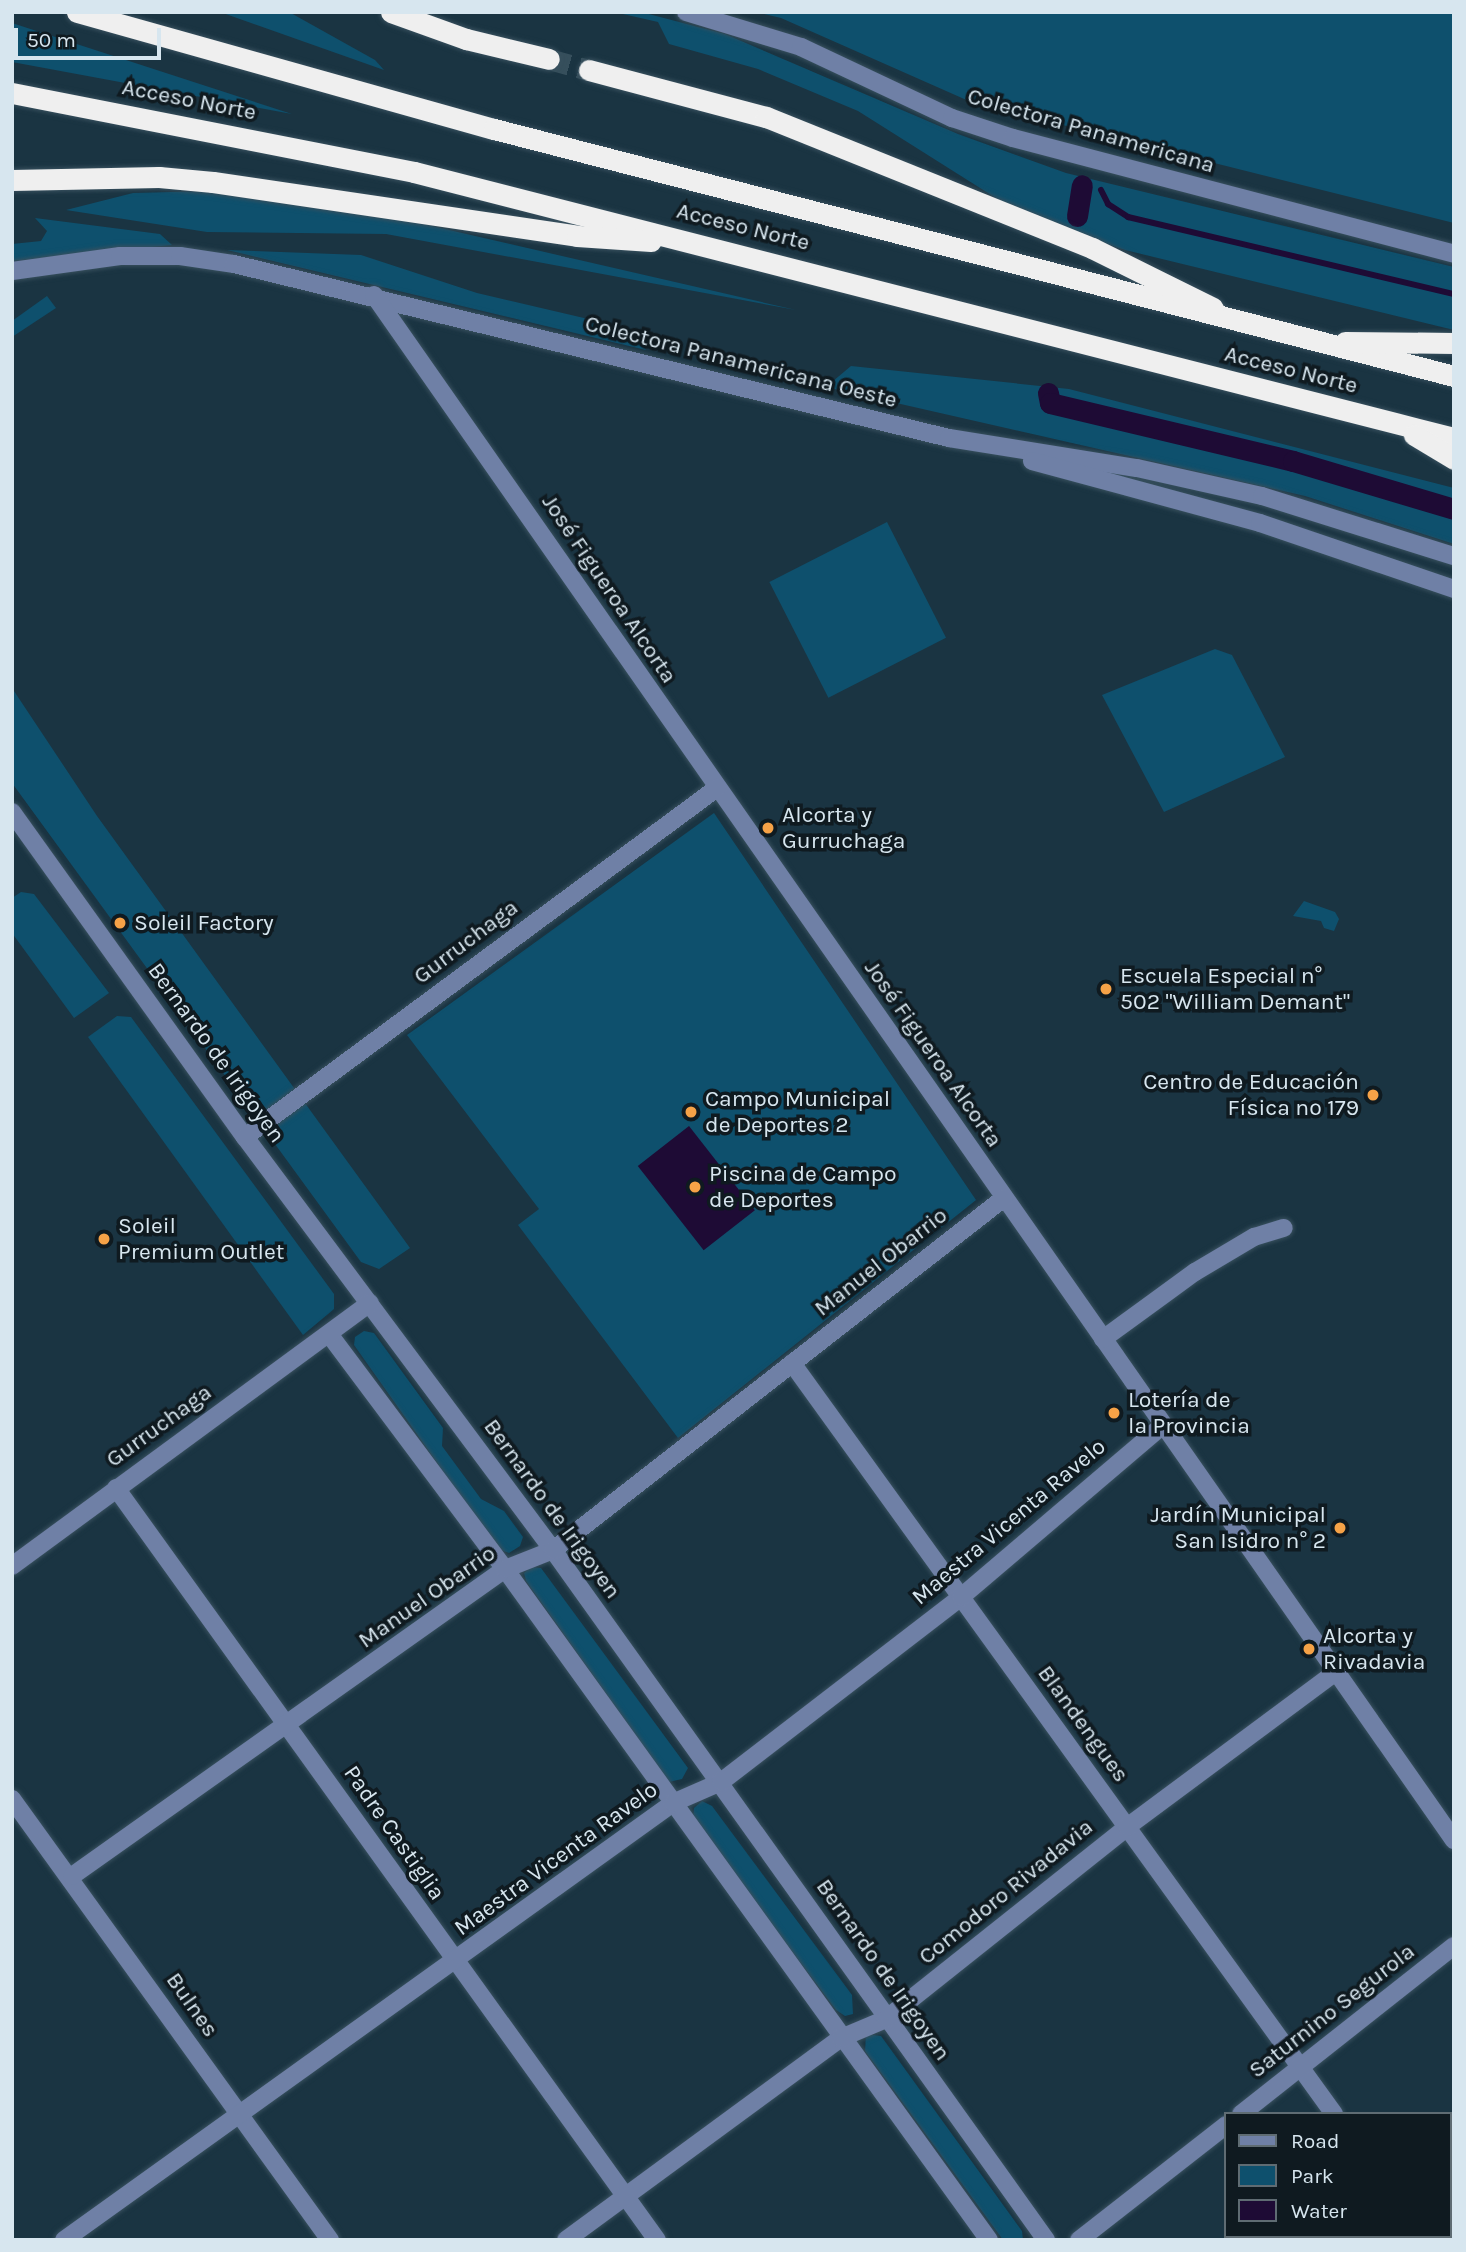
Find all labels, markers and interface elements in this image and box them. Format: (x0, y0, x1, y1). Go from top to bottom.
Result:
scale bar (18, 14, 164, 58)
text: 50 m (27, 28, 76, 52)
street label: Acceso Norte (120, 73, 258, 127)
street label: Colectora Panamericana (964, 82, 1218, 180)
street label: Acceso Norte (674, 197, 812, 257)
street label: Colectora Panamericana Oeste (582, 310, 900, 414)
street label: Acceso Norte (1222, 340, 1360, 400)
street label: José Figueroa Alcorta (536, 489, 682, 689)
place label: Alcorta y Gurruchaga (782, 801, 905, 855)
marker: Alcorta y Gurruchaga (760, 820, 776, 836)
street label: Gurruchaga (408, 894, 524, 990)
place label: Soleil Factory (134, 909, 274, 937)
marker: Soleil Factory (112, 915, 128, 931)
street label: José Figueroa Alcorta (858, 955, 1008, 1153)
street label: Bernardo de Irigoyen (142, 958, 290, 1148)
place label: Escuela Especial n° 502 "William Demant" (1120, 962, 1350, 1016)
marker: Escuela Especial n° 502 "William Demant" (1098, 981, 1114, 997)
place label: Centro de Educación Física nº 179 (1143, 1068, 1359, 1122)
place label: Campo Municipal de Deportes 2 (705, 1085, 890, 1139)
marker: Centro de Educación Física nº 179 (1365, 1087, 1381, 1103)
marker: Campo Municipal de Deportes 2 (683, 1104, 699, 1120)
place label: Piscina de Campo de Deportes (709, 1160, 897, 1214)
marker: Piscina de Campo de Deportes (687, 1179, 703, 1195)
street label: Manuel Obarrio (809, 1202, 953, 1322)
place label: Soleil Premium Outlet (118, 1212, 284, 1266)
marker: Soleil Premium Outlet (96, 1231, 112, 1247)
street label: Gurruchaga (101, 1379, 217, 1473)
place label: Lotería de la Provincia (1128, 1386, 1250, 1440)
marker: Lotería de la Provincia (1106, 1405, 1122, 1421)
street label: Bernardo de Irigoyen (478, 1414, 626, 1604)
street label: Maestra Vicenta Ravelo (907, 1433, 1111, 1611)
place label: Jardín Municipal San Isidro n° 2 (1151, 1501, 1326, 1555)
marker: Jardín Municipal San Isidro n° 2 (1332, 1520, 1348, 1536)
street label: Manuel Obarrio (353, 1540, 501, 1654)
place label: Alcorta y Rivadavia (1323, 1622, 1426, 1676)
marker: Alcorta y Rivadavia (1301, 1641, 1317, 1657)
street label: Blandengues (1031, 1660, 1135, 1788)
street label: Padre Castiglia (337, 1760, 451, 1906)
street label: Maestra Vicenta Ravelo (449, 1776, 663, 1942)
street label: Comodoro Rivadavia (913, 1813, 1099, 1971)
street label: Bernardo de Irigoyen (810, 1874, 956, 2066)
street label: Saturnino Segurola (1244, 1938, 1420, 2084)
street label: Bulnes (160, 1967, 224, 2043)
legend (1224, 2112, 1452, 2238)
text: Road (1291, 2129, 1339, 2153)
text: Park (1291, 2164, 1334, 2188)
text: Water (1291, 2199, 1347, 2223)

